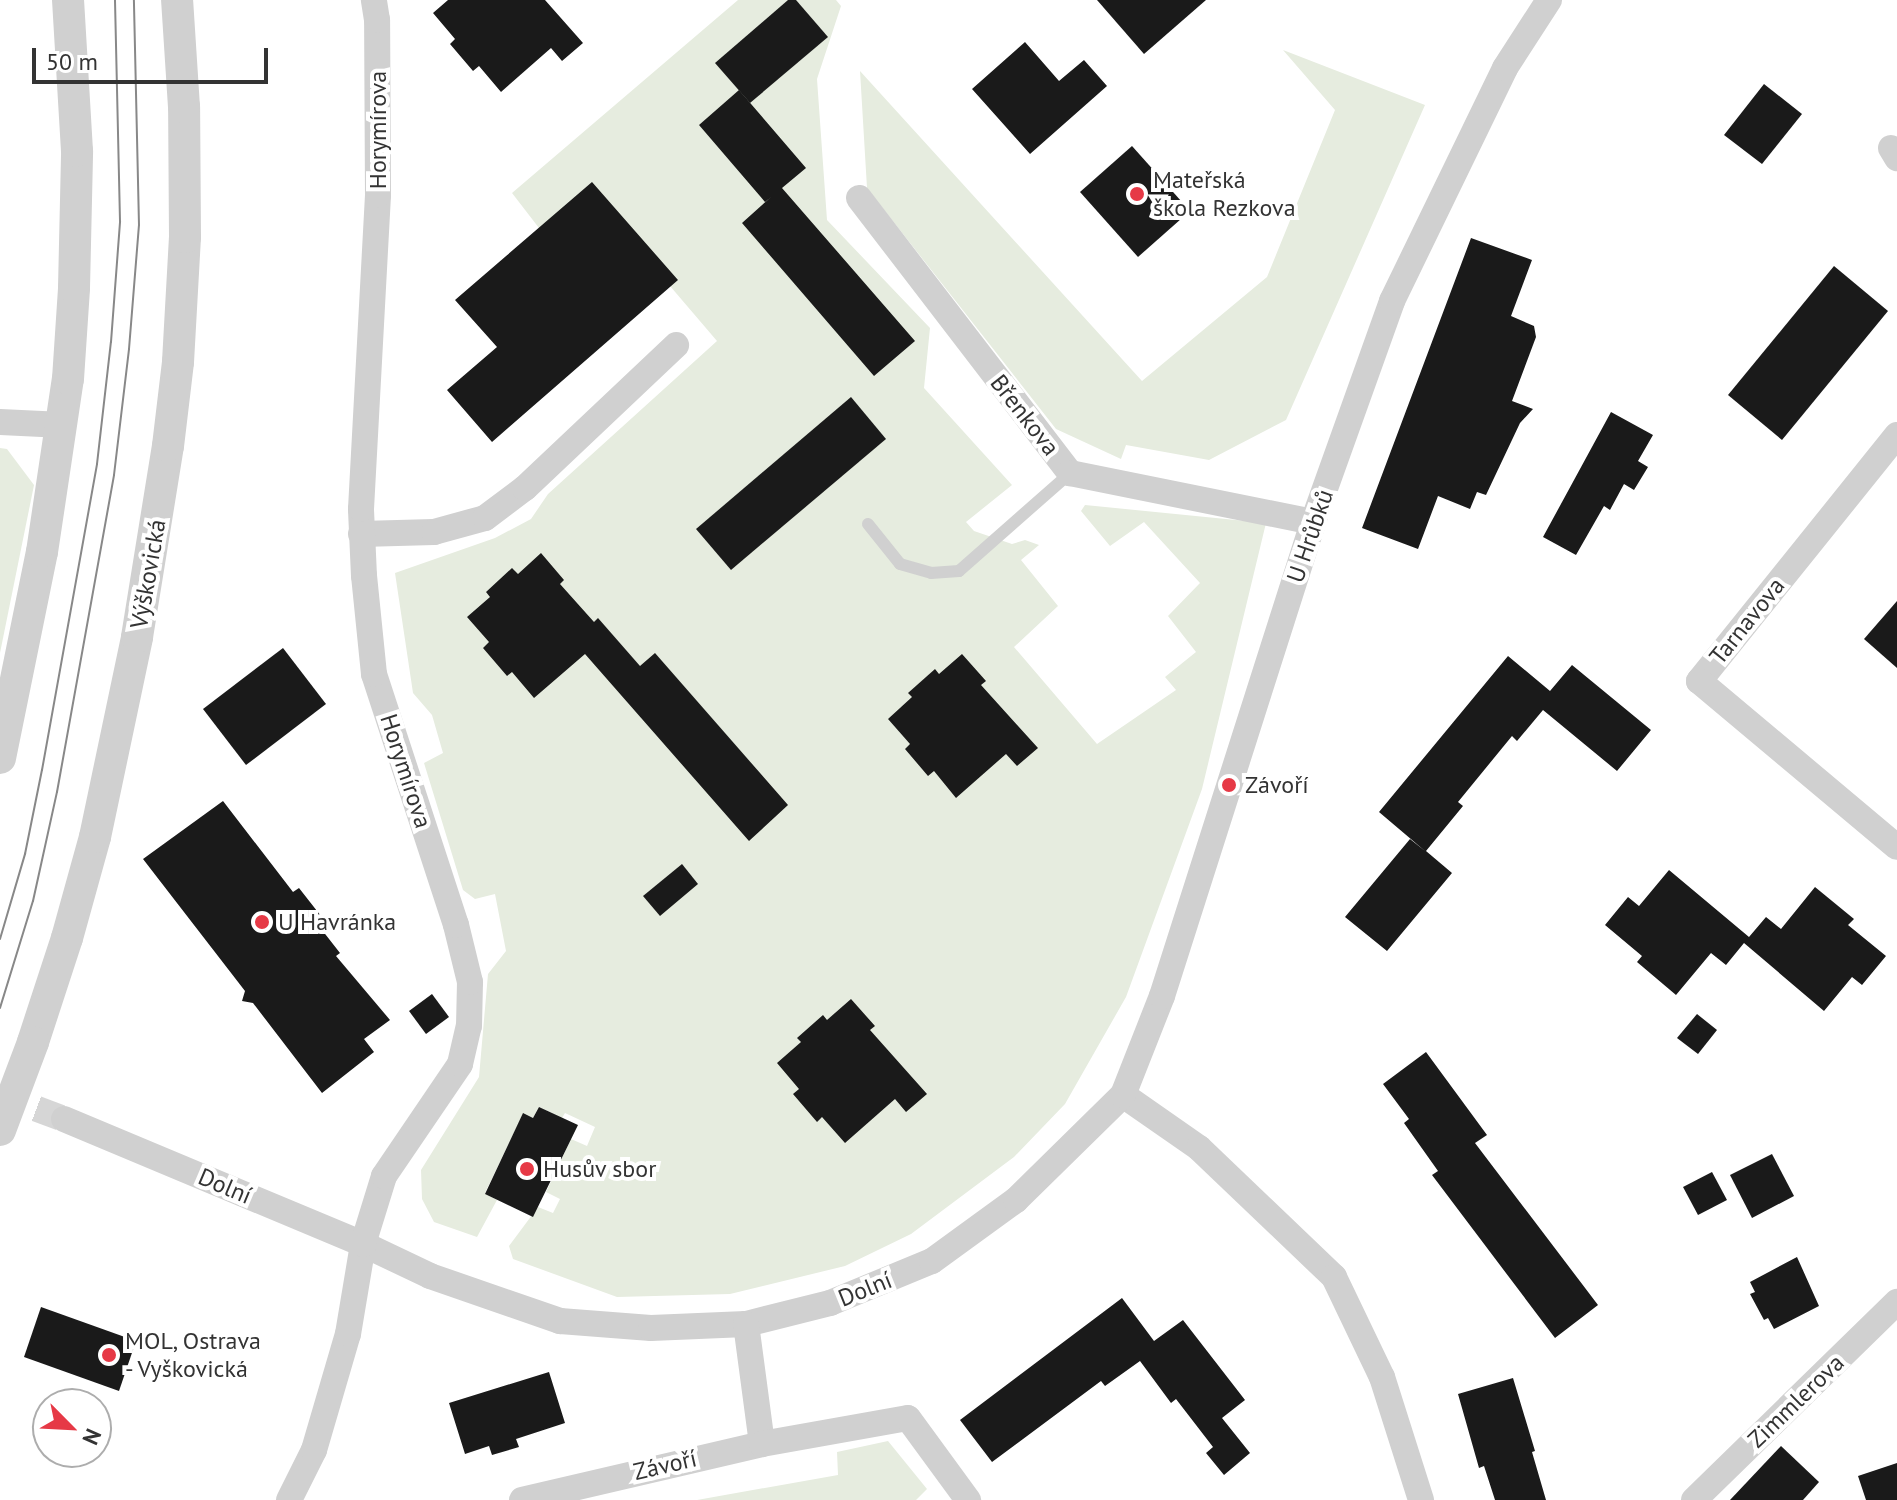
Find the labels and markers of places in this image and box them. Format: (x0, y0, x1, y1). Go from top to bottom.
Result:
place label: Mateřská škola Rezkova (1153, 166, 1296, 222)
marker: Mateřská škola Rezkova (1128, 185, 1146, 203)
place label: Závoří (1245, 771, 1309, 799)
marker: Závoří (1220, 776, 1238, 794)
place label: U Havránka (278, 908, 396, 936)
marker: U Havránka (253, 913, 271, 931)
place label: Husův sbor (543, 1155, 657, 1183)
marker: Husův sbor (518, 1160, 536, 1178)
place label: MOL, Ostrava - Vyškovická (125, 1327, 263, 1383)
marker: MOL, Ostrava - Vyškovická (100, 1346, 118, 1364)

